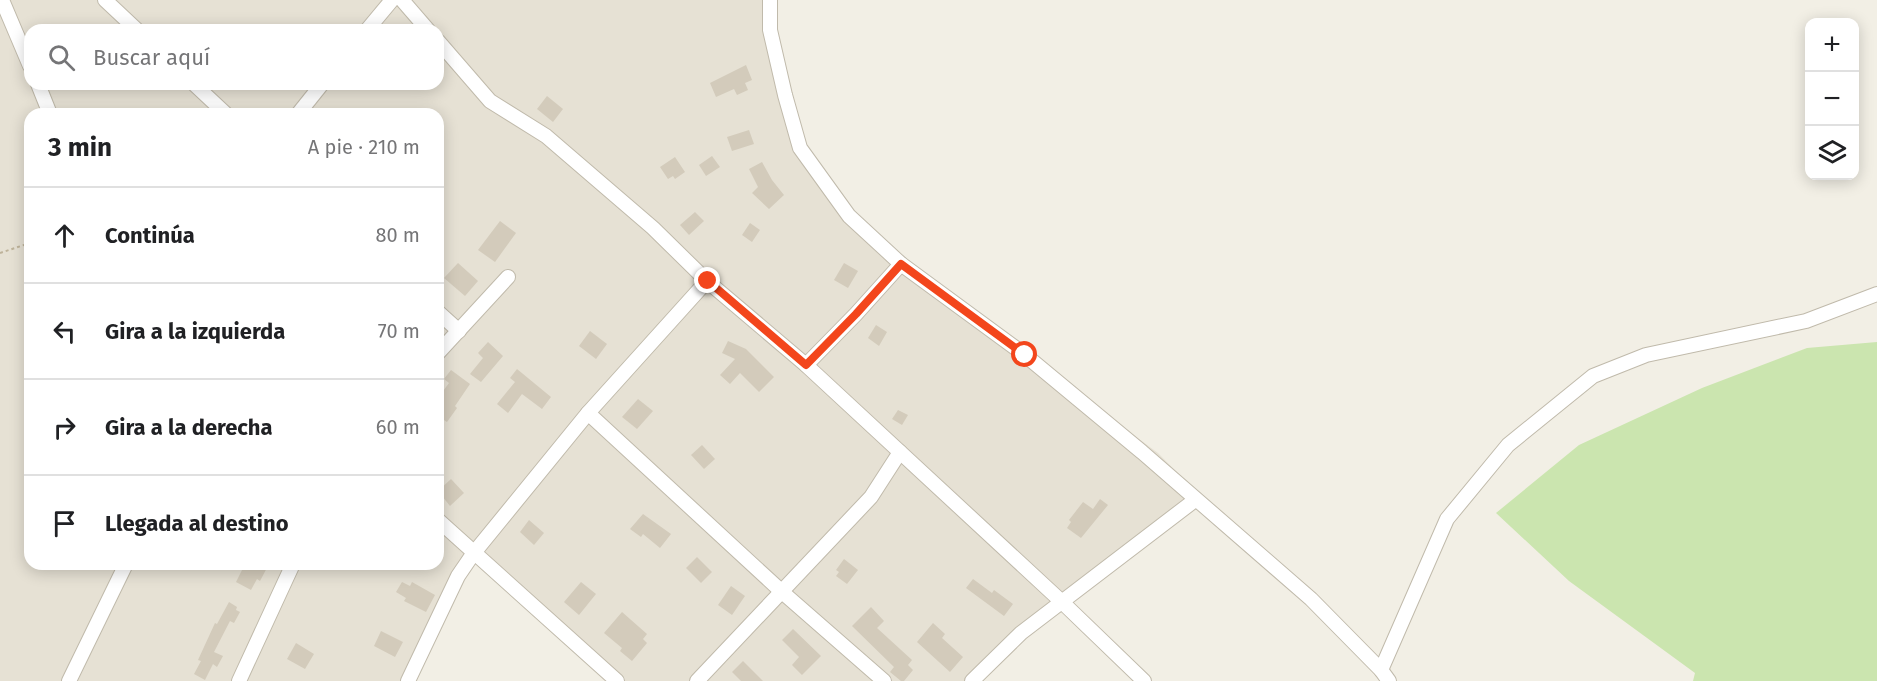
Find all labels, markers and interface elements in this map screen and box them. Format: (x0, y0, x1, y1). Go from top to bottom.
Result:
map controls (1805, 18, 1859, 180)
button: + (1805, 18, 1859, 72)
search box (24, 24, 444, 90)
icon: search (45, 41, 78, 74)
text: Buscar aquí (93, 44, 210, 71)
button: − (1805, 72, 1859, 126)
button: layers (1805, 126, 1859, 180)
text: 3 min (48, 132, 112, 163)
text: A pie · 210 m (308, 135, 420, 159)
icon: ahead (48, 219, 81, 252)
text: Continúa (105, 222, 195, 249)
text: 80 m (375, 223, 420, 247)
route end (694, 267, 720, 293)
icon: left (48, 315, 81, 348)
text: Gira a la izquierda (105, 318, 285, 345)
text: 70 m (378, 319, 420, 343)
route start (1011, 341, 1037, 367)
icon: right (48, 411, 81, 444)
text: Gira a la derecha (105, 414, 273, 441)
text: 60 m (376, 415, 420, 439)
icon: arrive (48, 507, 81, 540)
text: Llegada al destino (105, 510, 289, 537)

